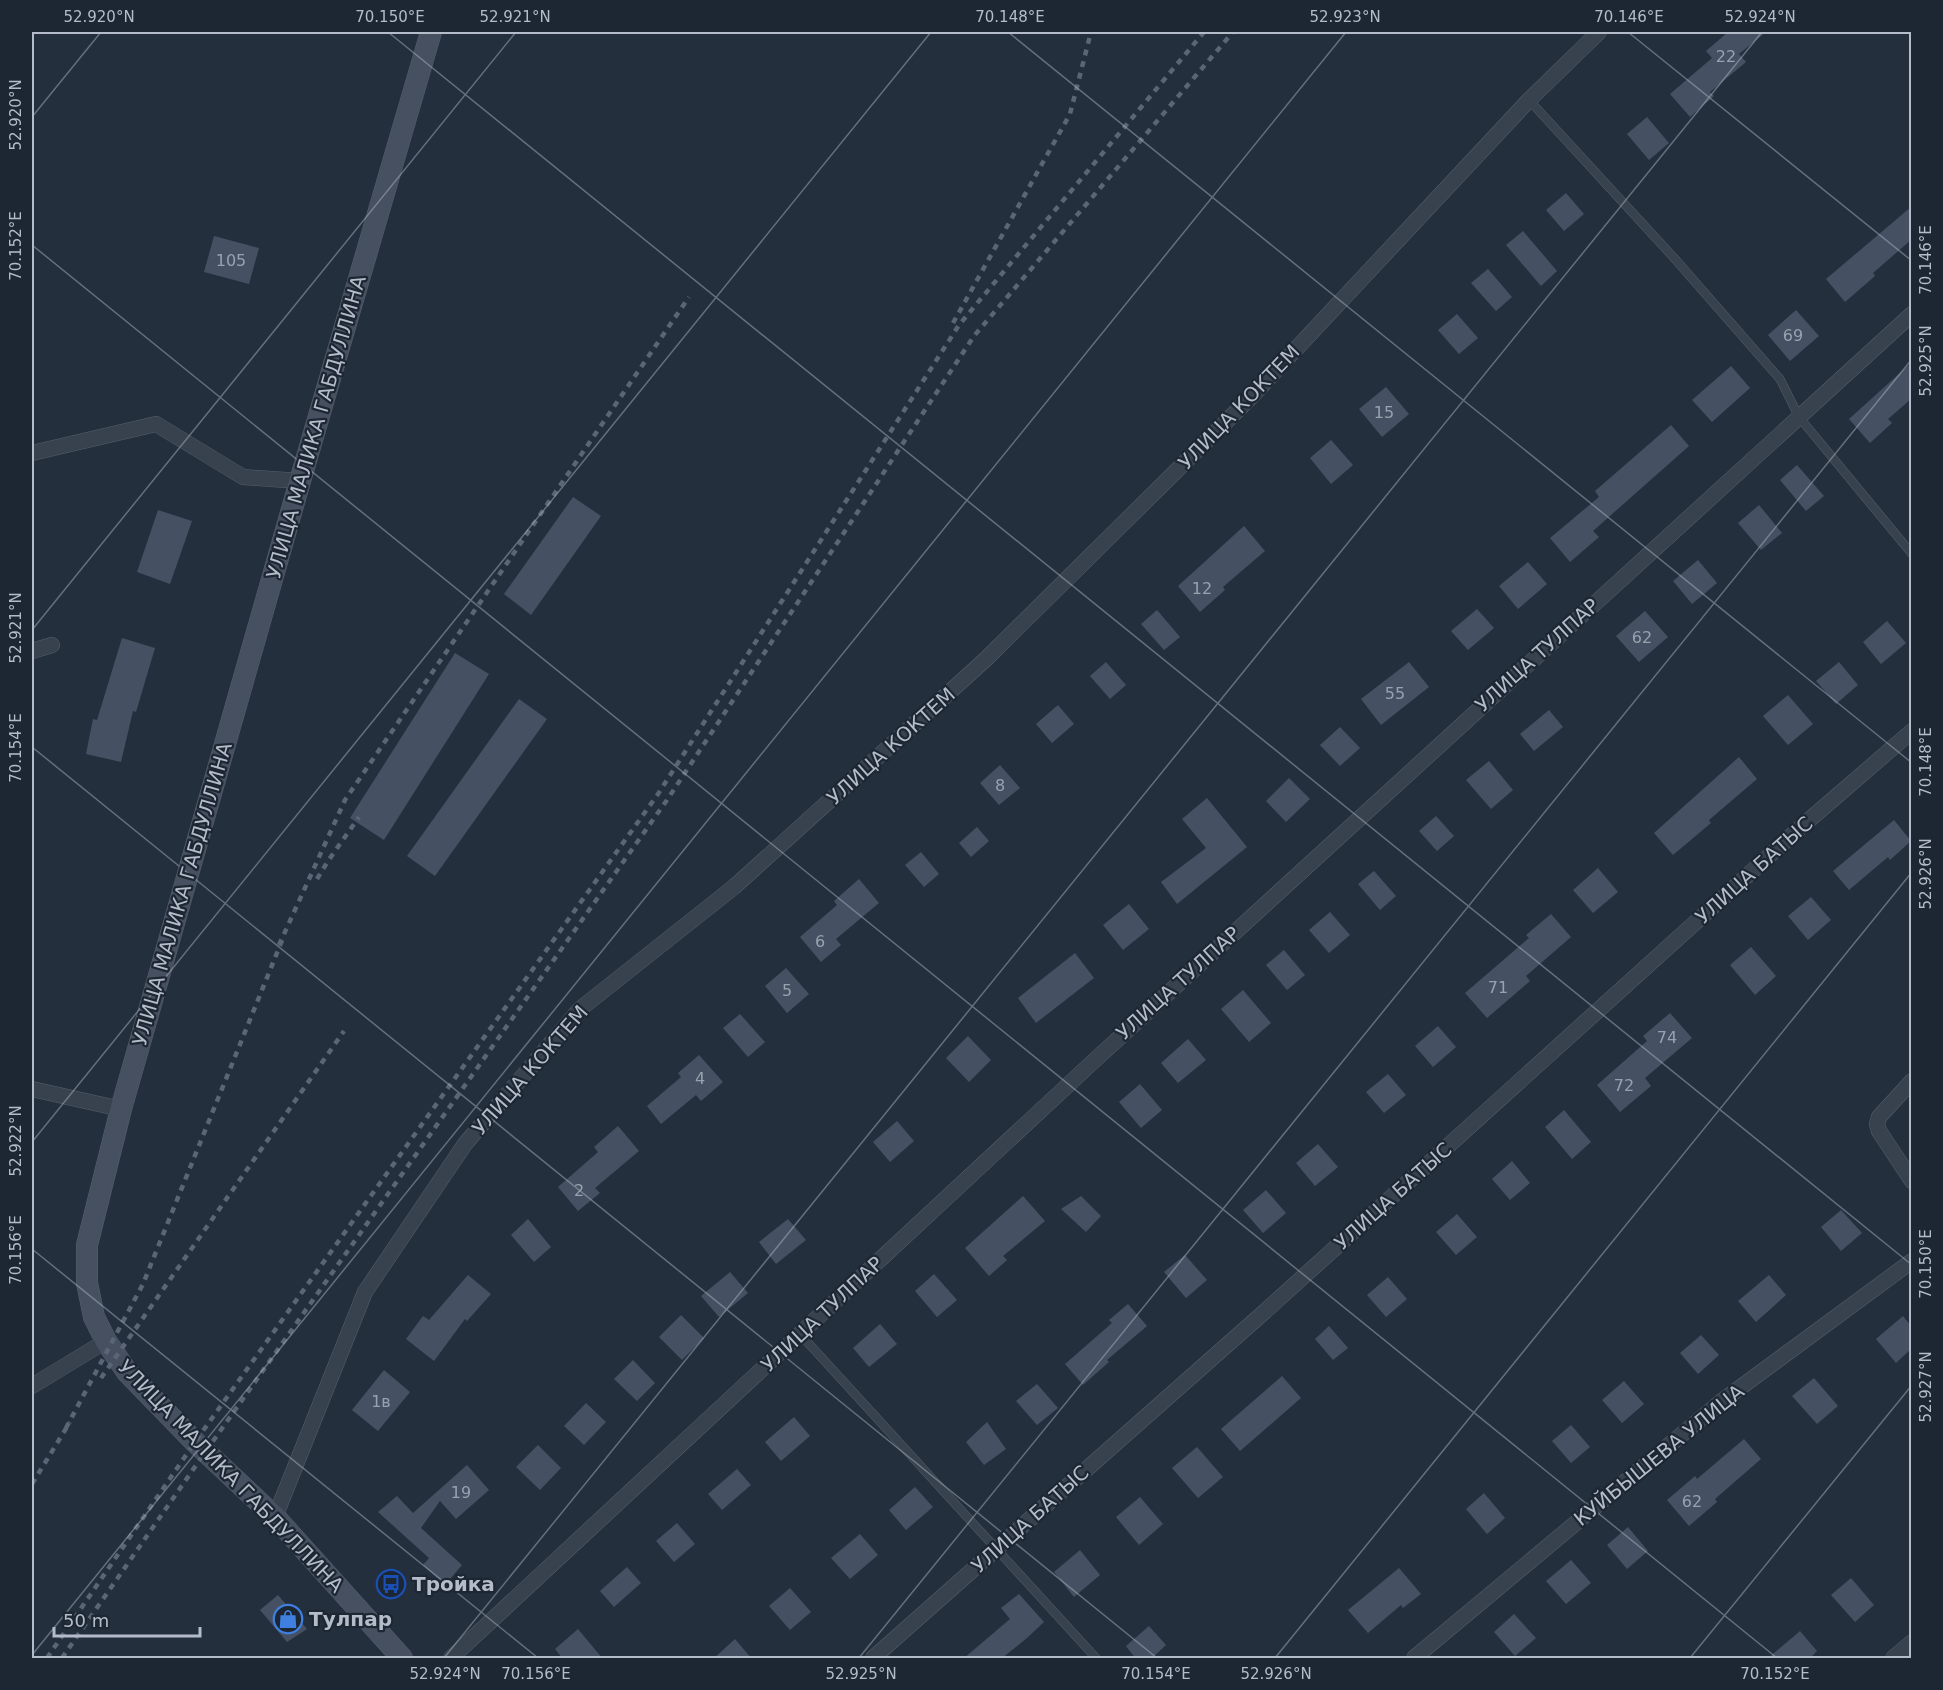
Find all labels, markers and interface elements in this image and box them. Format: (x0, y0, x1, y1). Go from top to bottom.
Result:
text: 52.920°N (63, 8, 135, 26)
text: 70.150°E (355, 8, 425, 26)
text: 52.921°N (479, 8, 551, 26)
text: 70.148°E (975, 8, 1045, 26)
text: 52.923°N (1309, 8, 1381, 26)
text: 70.146°E (1594, 8, 1664, 26)
text: 52.924°N (1724, 8, 1796, 26)
house number: 22 (1716, 47, 1736, 66)
text: 52.920°N (7, 79, 25, 151)
text: 70.152°E (7, 211, 25, 281)
text: 70.146°E (1917, 225, 1935, 295)
house number: 105 (216, 251, 246, 270)
street label: УЛИЦА МАЛИКА ГАБДУЛЛИНА (261, 272, 371, 581)
text: 52.925°N (1917, 325, 1935, 397)
house number: 69 (1783, 326, 1803, 345)
street label: УЛИЦА КОКТЕМ (1173, 340, 1305, 474)
house number: 15 (1374, 403, 1394, 422)
house number: 12 (1192, 579, 1212, 598)
text: 52.921°N (7, 592, 25, 664)
street label: УЛИЦА ТУЛПАР (1470, 593, 1604, 717)
house number: 62 (1632, 628, 1652, 647)
street label: УЛИЦА КОКТЕМ (822, 682, 960, 810)
house number: 55 (1385, 684, 1405, 703)
text: 70.154°E (7, 713, 25, 783)
text: 70.148°E (1917, 727, 1935, 797)
street label: УЛИЦА МАЛИКА ГАБДУЛЛИНА (127, 739, 237, 1048)
house number: 8 (995, 776, 1005, 795)
street label: УЛИЦА БАТЫС (1691, 811, 1817, 929)
text: 52.926°N (1917, 838, 1935, 910)
street label: УЛИЦА ТУЛПАР (1111, 921, 1245, 1045)
house number: 6 (815, 932, 825, 951)
house number: 71 (1488, 978, 1508, 997)
house number: 5 (782, 981, 792, 1000)
street label: УЛИЦА КОКТЕМ (467, 1000, 593, 1140)
house number: 74 (1657, 1028, 1677, 1047)
house number: 4 (695, 1069, 705, 1088)
house number: 72 (1614, 1076, 1634, 1095)
text: 52.922°N (7, 1105, 25, 1177)
street label: УЛИЦА БАТЫС (1330, 1137, 1456, 1255)
house number: 2 (574, 1181, 584, 1200)
text: 70.156°E (7, 1215, 25, 1285)
text: 70.150°E (1917, 1229, 1935, 1299)
street label: УЛИЦА ТУЛПАР (756, 1251, 888, 1377)
text: 52.927°N (1917, 1351, 1935, 1423)
street label: УЛИЦА МАЛИКА ГАБДУЛЛИНА (113, 1355, 349, 1598)
street label: КУЙБЫШЕВА УЛИЦА (1569, 1379, 1749, 1531)
house number: 1в (371, 1392, 391, 1411)
street label: УЛИЦА БАТЫС (967, 1460, 1093, 1578)
house number: 19 (451, 1483, 471, 1502)
house number: 62 (1682, 1492, 1702, 1511)
bus stop icon: Тройка (375, 1568, 407, 1600)
place label: Тройка (412, 1572, 495, 1596)
scale bar (54, 1600, 200, 1638)
shop icon: Тулпар (272, 1603, 304, 1635)
place label: Тулпар (309, 1607, 392, 1631)
text: 50 m (63, 1610, 109, 1631)
text: 52.924°N (409, 1665, 481, 1683)
text: 70.156°E (501, 1665, 571, 1683)
text: 52.925°N (825, 1665, 897, 1683)
text: 70.154°E (1121, 1665, 1191, 1683)
text: 52.926°N (1240, 1665, 1312, 1683)
text: 70.152°E (1740, 1665, 1810, 1683)

